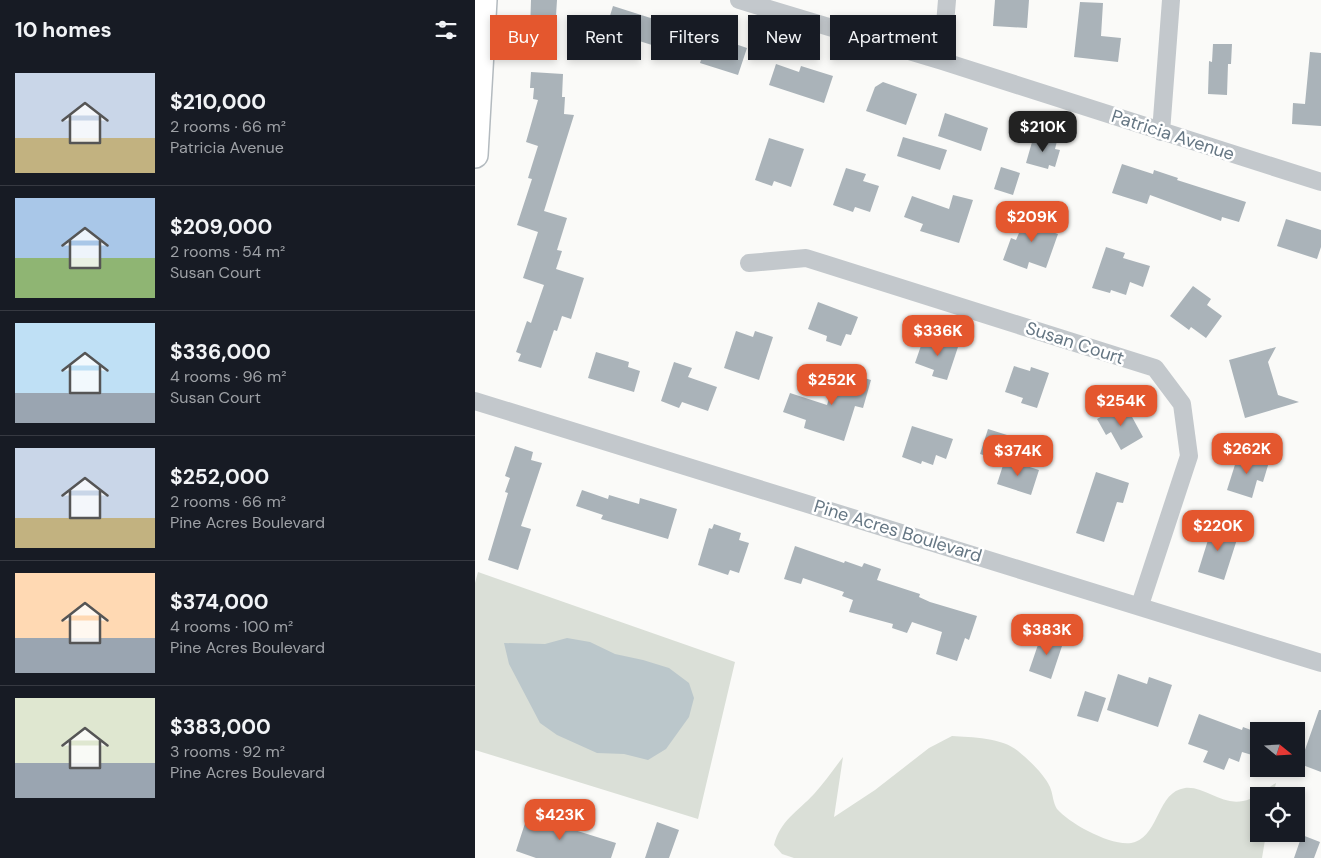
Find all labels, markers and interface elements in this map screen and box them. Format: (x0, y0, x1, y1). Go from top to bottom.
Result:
chip: Buy (490, 15, 557, 60)
chip: Rent (567, 15, 641, 60)
chip: Filters (651, 15, 738, 60)
chip: New (748, 15, 820, 60)
chip: Apartment (830, 15, 956, 60)
text: 10 homes (15, 16, 112, 44)
icon: filters (432, 16, 460, 44)
text: $210,000 (170, 88, 266, 116)
icon: home (55, 93, 115, 153)
street label: Patricia Avenue (1108, 104, 1238, 166)
pin: $210K (1008, 110, 1078, 153)
text: 2 rooms · 66 m² (170, 116, 286, 137)
text: $210K (1020, 116, 1066, 137)
text: Patricia Avenue (170, 137, 284, 158)
pin: $209K (997, 200, 1067, 243)
text: $209K (1007, 206, 1057, 227)
text: $209,000 (170, 213, 272, 241)
icon: home (55, 218, 115, 278)
text: 2 rooms · 54 m² (170, 241, 285, 262)
text: Susan Court (170, 262, 261, 283)
pin: $336K (903, 314, 973, 357)
street label: Susan Court (1023, 316, 1127, 370)
text: $336K (913, 320, 963, 341)
text: $336,000 (170, 338, 271, 366)
icon: home (55, 343, 115, 403)
pin: $252K (797, 364, 867, 406)
text: 4 rooms · 96 m² (170, 366, 286, 387)
text: $252K (808, 369, 856, 390)
pin: $254K (1086, 384, 1156, 427)
text: Susan Court (170, 387, 261, 408)
text: $254K (1096, 390, 1146, 411)
pin: $262K (1212, 432, 1282, 475)
pin: $374K (983, 434, 1053, 477)
text: $262K (1223, 438, 1271, 459)
text: $374K (994, 440, 1042, 461)
text: $252,000 (170, 463, 269, 491)
icon: home (55, 468, 115, 528)
text: 2 rooms · 66 m² (170, 491, 286, 512)
street label: Pine Acres Boulevard (811, 494, 985, 568)
pin: $220K (1183, 510, 1253, 552)
text: Pine Acres Boulevard (170, 512, 325, 533)
text: $220K (1193, 515, 1243, 536)
text: $374,000 (170, 588, 269, 616)
icon: home (55, 593, 115, 653)
pin: $383K (1012, 614, 1082, 656)
text: 4 rooms · 100 m² (170, 616, 293, 637)
text: $383K (1022, 619, 1072, 640)
text: Pine Acres Boulevard (170, 637, 325, 658)
text: $383,000 (170, 713, 271, 741)
icon: home (55, 718, 115, 778)
north arrow (1250, 722, 1305, 778)
map controls (1250, 722, 1305, 842)
text: 3 rooms · 92 m² (170, 741, 285, 762)
text: Pine Acres Boulevard (170, 762, 325, 783)
button: locate (1250, 787, 1305, 842)
pin: $423K (525, 798, 595, 841)
text: $423K (535, 804, 585, 825)

